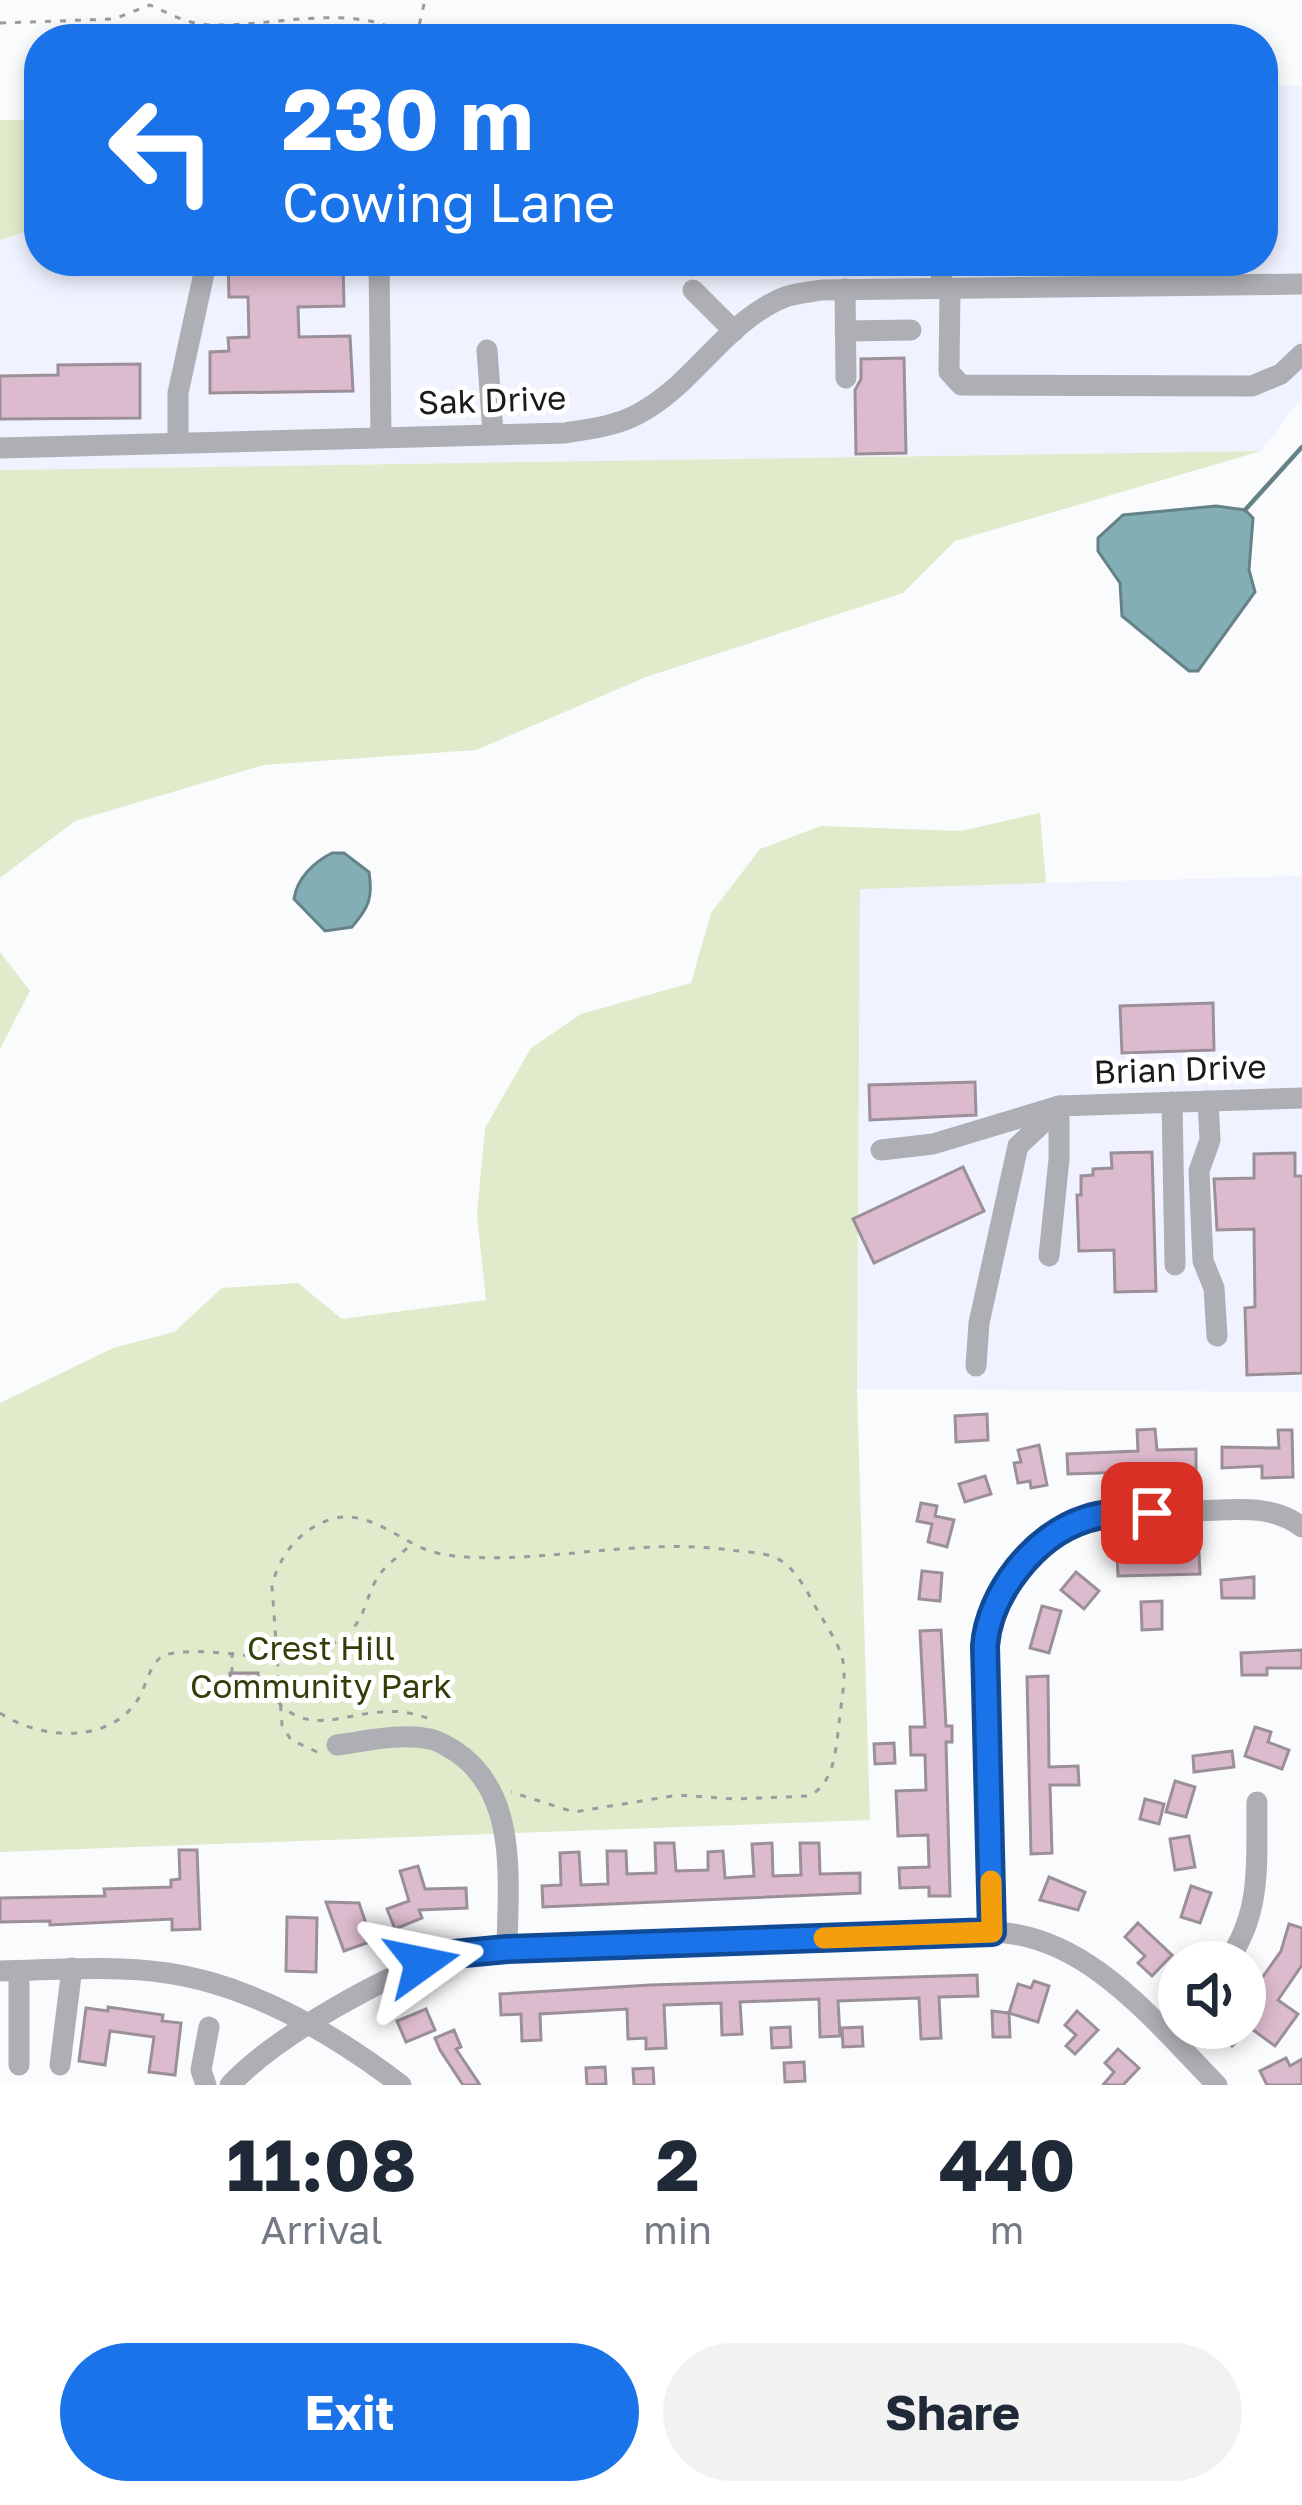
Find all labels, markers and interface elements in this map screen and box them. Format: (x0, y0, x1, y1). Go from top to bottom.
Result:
text: 230 m (282, 68, 534, 168)
icon: left (84, 72, 240, 228)
text: Cowing Lane (282, 169, 615, 234)
street label: Sak Drive (417, 377, 567, 422)
street label: Brian Drive (1093, 1046, 1267, 1091)
pin (1101, 1462, 1203, 1564)
icon: arrive (1119, 1480, 1185, 1546)
park label: Crest Hill Community Park (190, 1628, 452, 1705)
position arrow (359, 1900, 485, 2026)
map controls (1158, 1941, 1266, 2049)
button: sound (1158, 1941, 1266, 2049)
text: 11:08 (227, 2120, 417, 2207)
text: 2 (656, 2120, 700, 2207)
text: 440 (939, 2120, 1075, 2207)
text: Arrival (260, 2206, 383, 2253)
text: min (643, 2206, 712, 2253)
text: m (990, 2206, 1024, 2253)
button: Exit (60, 2343, 639, 2481)
button: Share (663, 2343, 1242, 2481)

